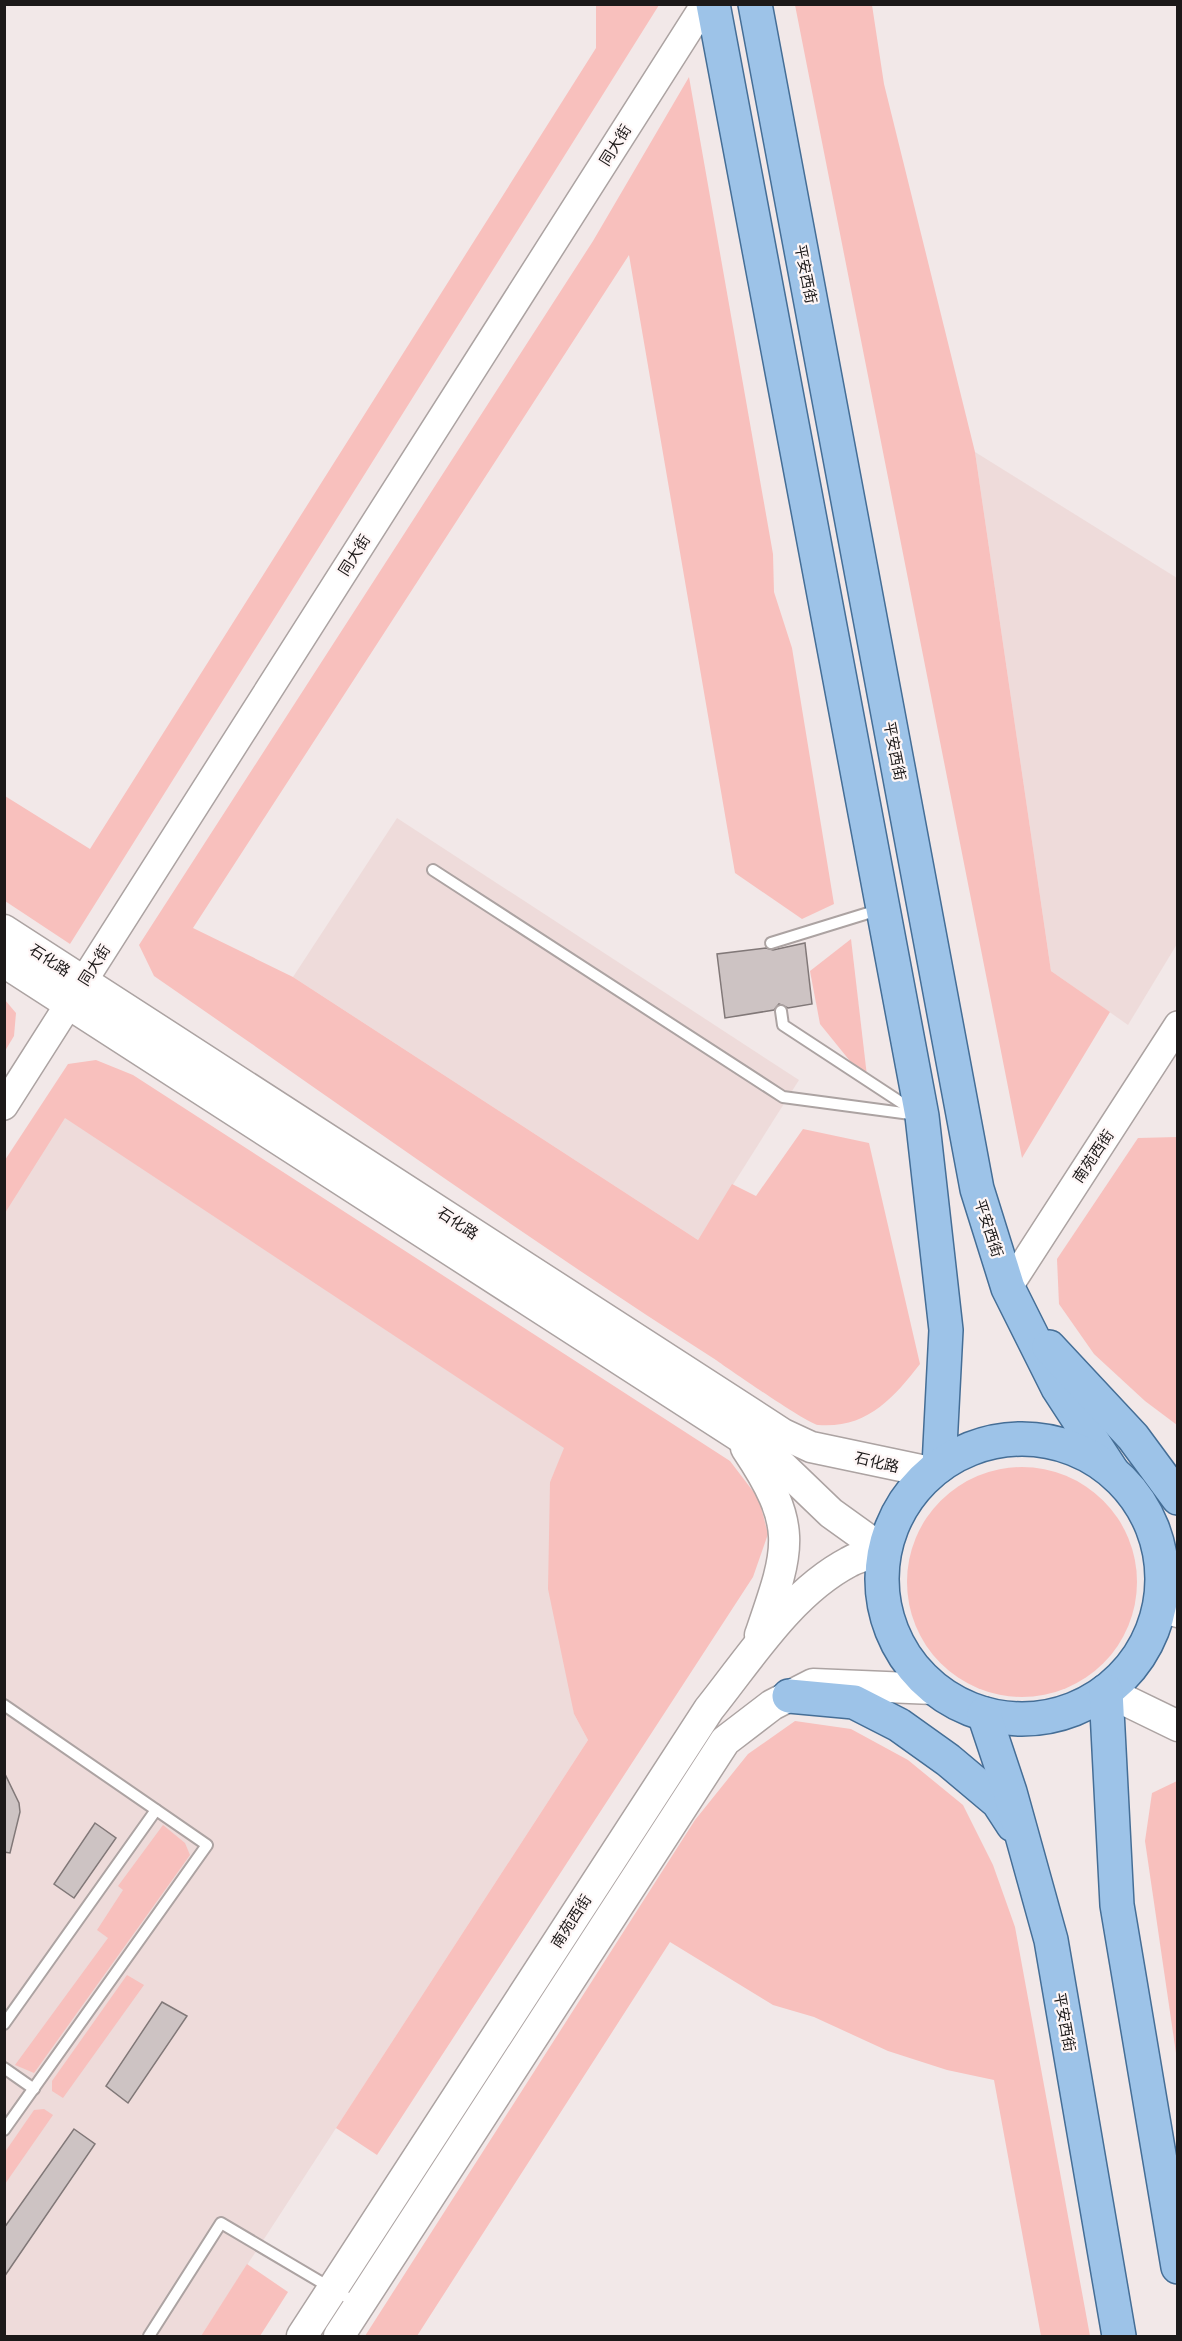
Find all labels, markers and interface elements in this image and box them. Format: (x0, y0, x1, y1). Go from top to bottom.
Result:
street label: 同大街 (596, 121, 634, 169)
street label: 平安西街 (792, 243, 820, 305)
street label: 同大街 (335, 531, 373, 579)
street label: 平安西街 (881, 720, 909, 782)
street label: 石化路 (26, 941, 74, 979)
street label: 同大街 (75, 941, 113, 989)
street label: 南苑西街 (1069, 1126, 1117, 1186)
street label: 平安西街 (972, 1197, 1006, 1259)
street label: 石化路 (434, 1204, 482, 1242)
street label: 石化路 (853, 1449, 901, 1475)
street label: 南苑西街 (548, 1891, 594, 1951)
street label: 平安西街 (1051, 1991, 1079, 2053)

